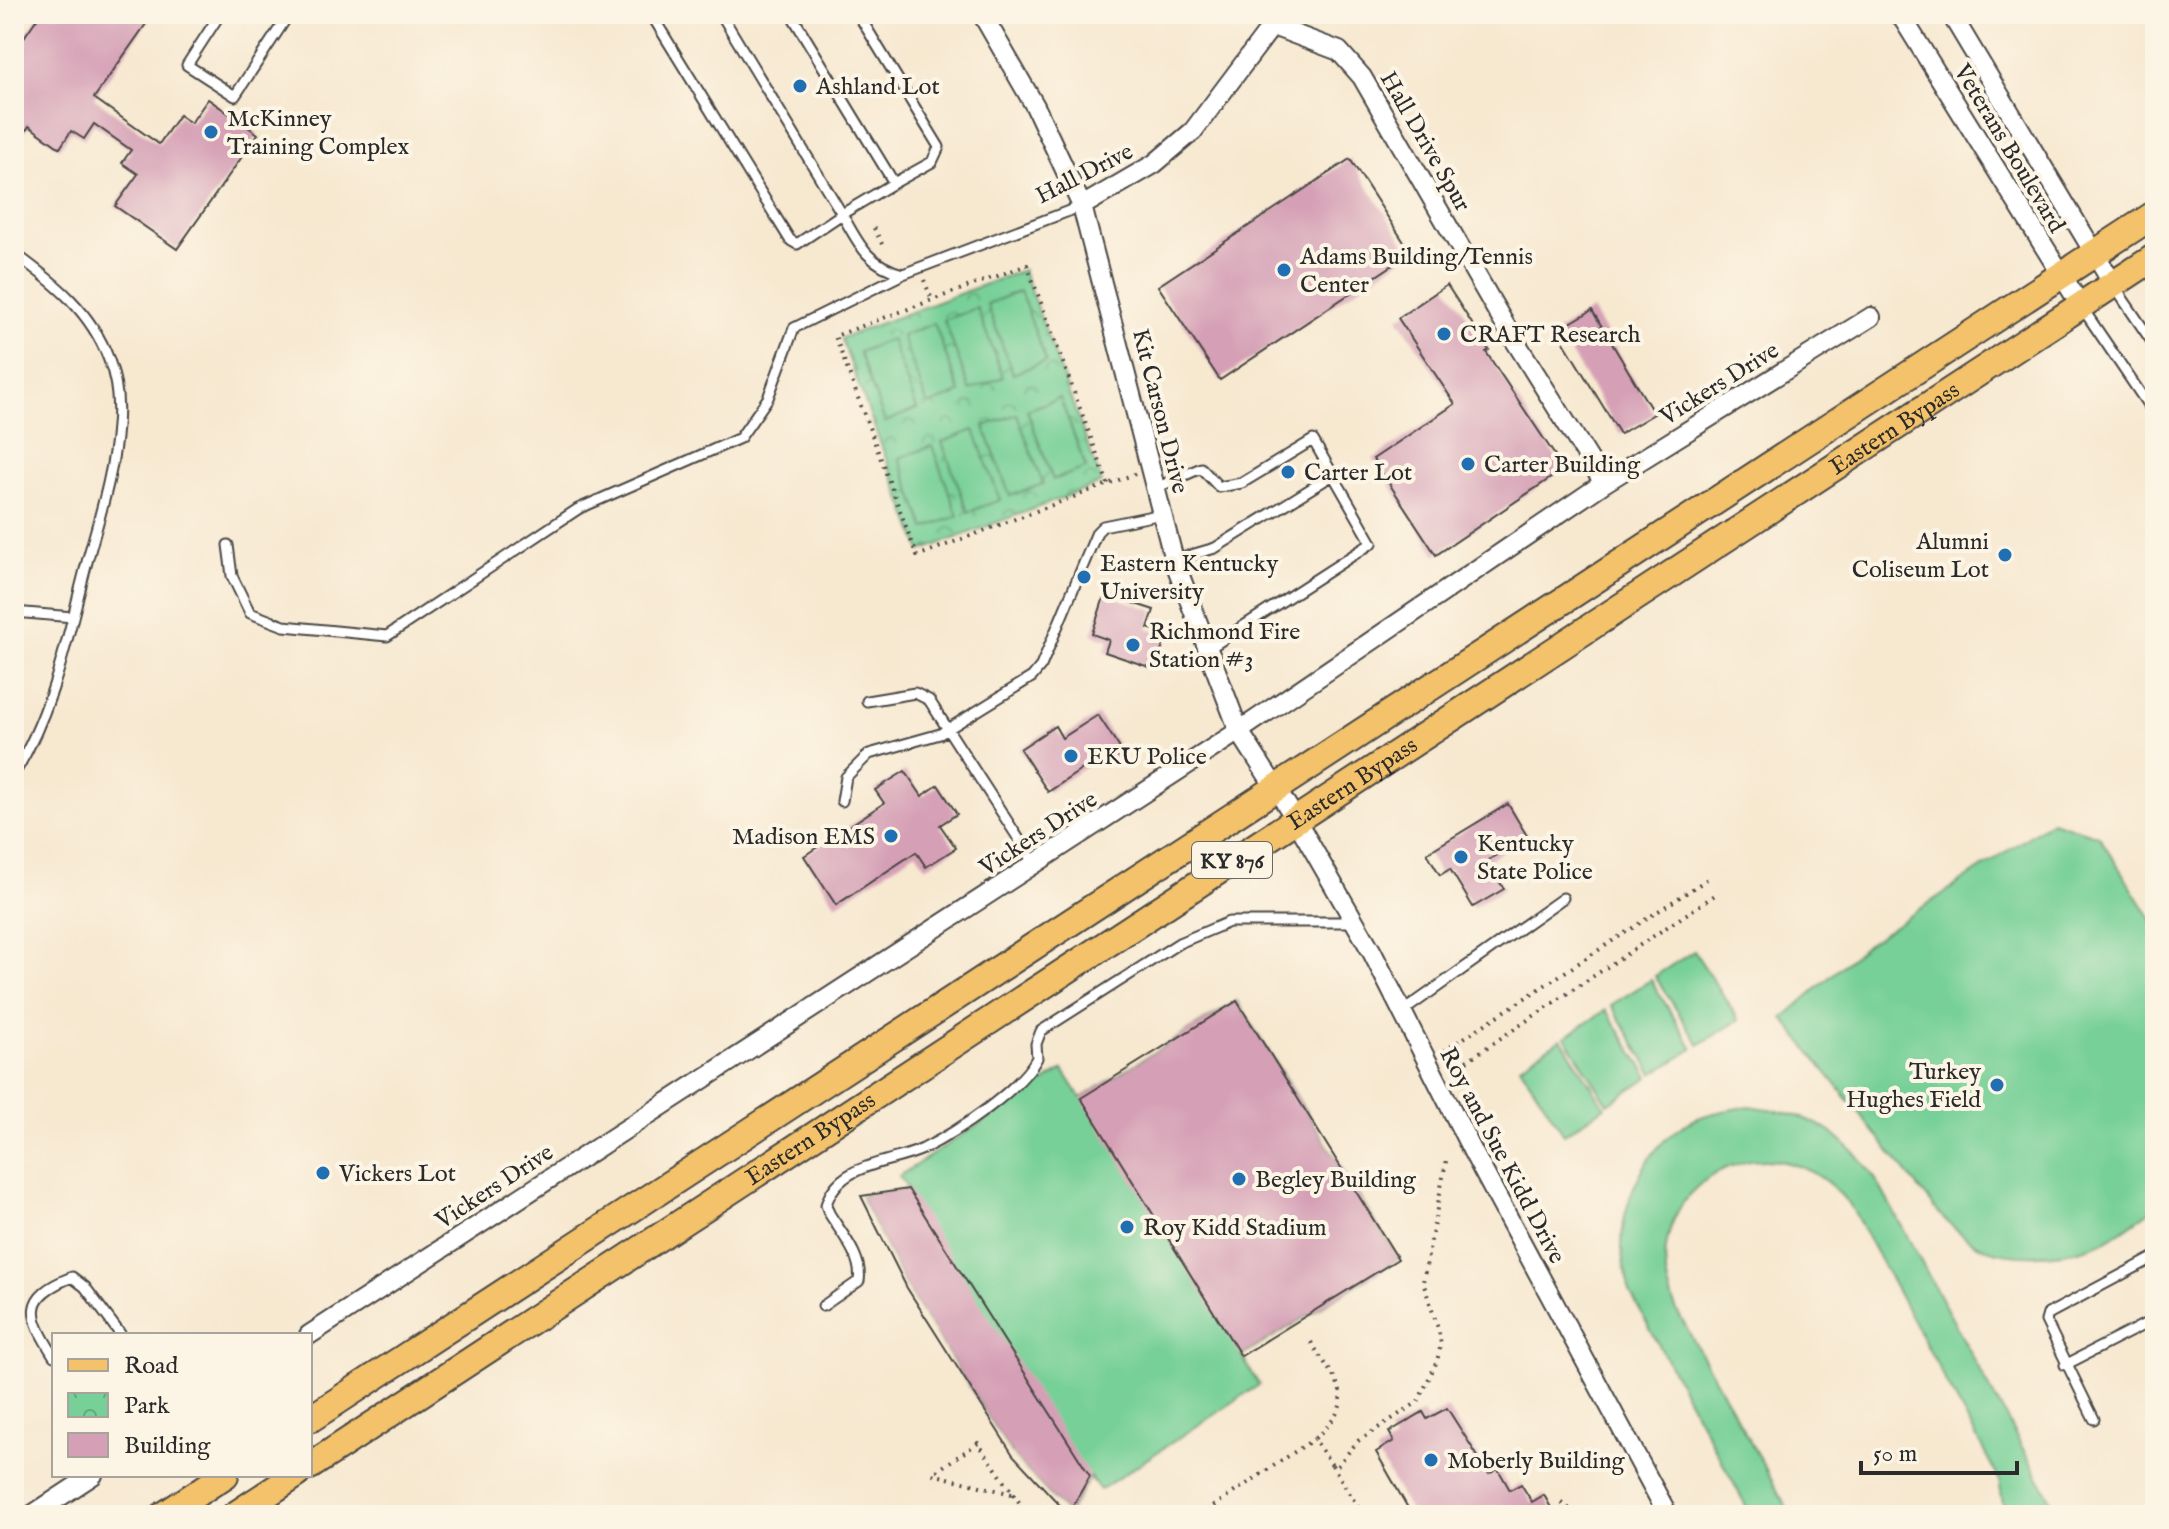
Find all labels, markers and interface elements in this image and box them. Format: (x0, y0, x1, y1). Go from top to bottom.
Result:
street label: Veterans Boulevard (1946, 58, 2071, 239)
street label: Hall Drive Spur (1372, 66, 1477, 218)
place label: Ashland Lot (815, 72, 940, 103)
marker: Ashland Lot (791, 77, 809, 95)
place label: McKinney Training Complex (227, 104, 410, 163)
marker: McKinney Training Complex (202, 123, 220, 141)
street label: Hall Drive (1031, 137, 1139, 212)
place label: Adams Building/Tennis Center (1299, 242, 1533, 301)
marker: Adams Building/Tennis Center (1275, 261, 1293, 279)
place label: CRAFT Research (1460, 320, 1641, 351)
marker: CRAFT Research (1435, 325, 1453, 343)
street label: Kit Carson Drive (1124, 326, 1195, 497)
street label: Vickers Drive (1654, 336, 1785, 434)
street label: Eastern Bypass (1824, 375, 1966, 483)
place label: Carter Building (1484, 450, 1641, 481)
marker: Carter Building (1459, 455, 1477, 473)
place label: Carter Lot (1304, 458, 1412, 489)
marker: Carter Lot (1279, 463, 1297, 481)
place label: Alumni Coliseum Lot (1852, 527, 1989, 586)
marker: Alumni Coliseum Lot (1996, 546, 2014, 564)
place label: Eastern Kentucky University (1100, 549, 1278, 608)
marker: Eastern Kentucky University (1075, 568, 1093, 586)
place label: Richmond Fire Station #3 (1149, 617, 1300, 676)
marker: Richmond Fire Station #3 (1124, 636, 1142, 654)
street label: Eastern Bypass (1282, 730, 1424, 838)
place label: EKU Police (1087, 742, 1207, 773)
marker: EKU Police (1062, 747, 1080, 765)
street label: Vickers Drive (973, 785, 1104, 884)
place label: Madison EMS (732, 822, 875, 853)
marker: Madison EMS (882, 827, 900, 845)
place label: Kentucky State Police (1477, 829, 1593, 888)
road number: KY 876 (1192, 842, 1272, 878)
marker: Kentucky State Police (1452, 848, 1470, 866)
street label: Roy and Sue Kidd Drive (1432, 1042, 1572, 1269)
place label: Turkey Hughes Field (1846, 1057, 1981, 1116)
marker: Turkey Hughes Field (1988, 1076, 2006, 1094)
street label: Eastern Bypass (740, 1086, 882, 1193)
street label: Vickers Drive (429, 1138, 560, 1237)
place label: Vickers Lot (338, 1159, 456, 1190)
marker: Vickers Lot (314, 1164, 332, 1182)
place label: Begley Building (1255, 1165, 1417, 1196)
marker: Begley Building (1230, 1170, 1248, 1188)
place label: Roy Kidd Stadium (1143, 1213, 1326, 1244)
marker: Roy Kidd Stadium (1118, 1218, 1136, 1236)
legend (52, 1333, 312, 1477)
text: Road (124, 1351, 178, 1382)
text: Park (124, 1391, 170, 1422)
scale bar (1861, 1425, 2017, 1475)
text: Building (124, 1431, 211, 1462)
text: 50 m (1873, 1439, 1917, 1470)
place label: Moberly Building (1447, 1446, 1625, 1477)
marker: Moberly Building (1422, 1451, 1440, 1469)

